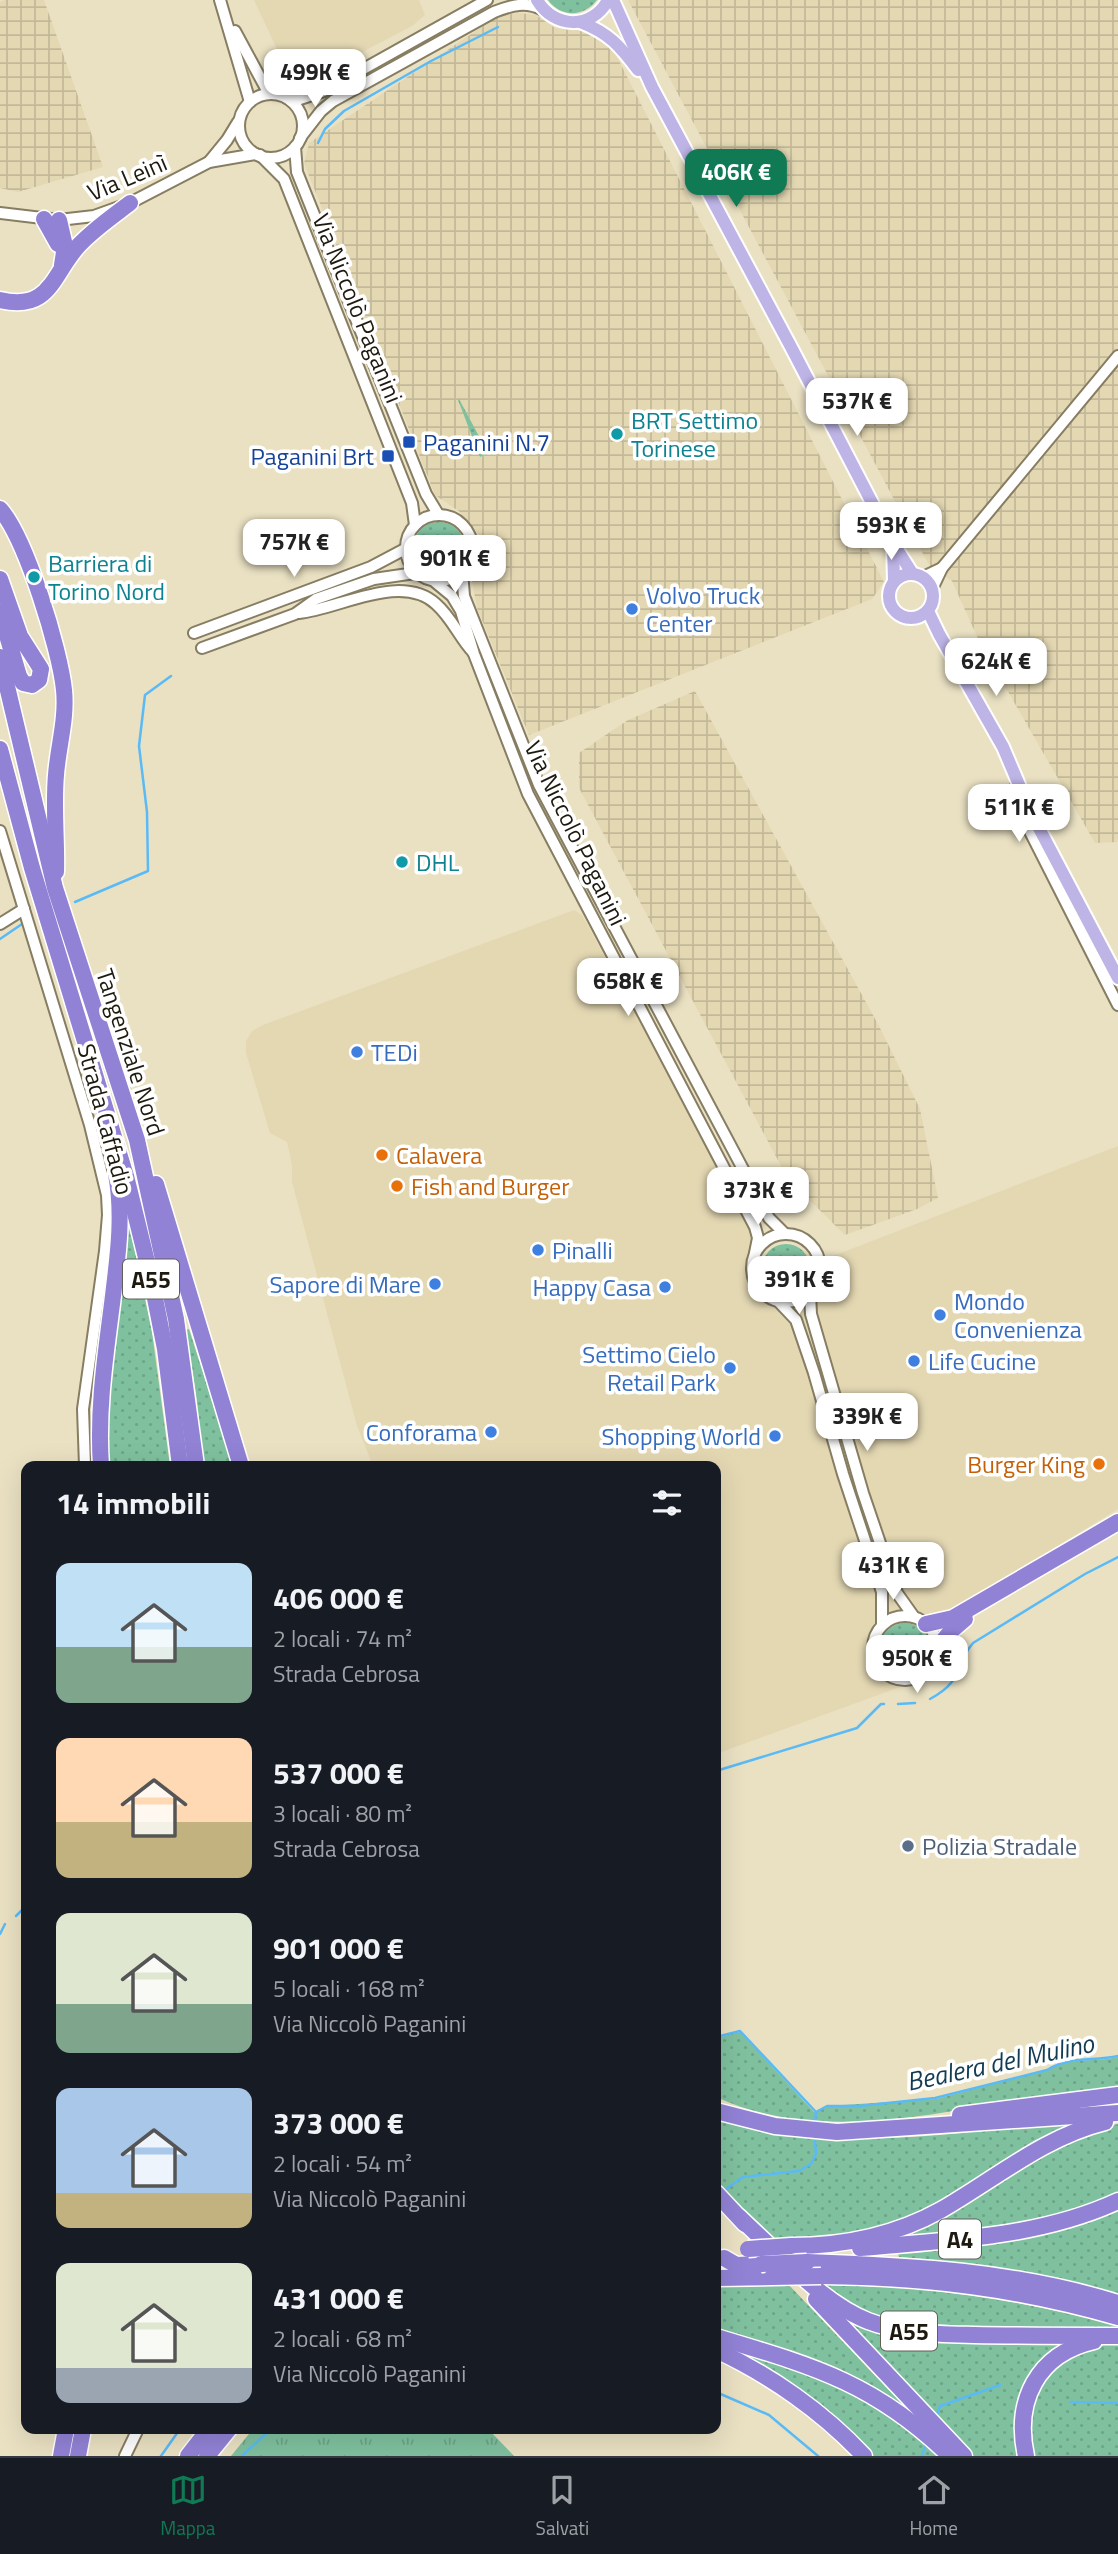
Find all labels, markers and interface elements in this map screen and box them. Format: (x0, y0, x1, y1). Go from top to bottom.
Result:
pin: 499K € (258, 50, 372, 109)
text: 499K € (280, 54, 350, 89)
street label: Via Leinì (82, 144, 172, 210)
pin: 406K € (679, 150, 793, 209)
text: 406K € (701, 154, 771, 189)
street label: Via Niccolò Paganini (304, 208, 412, 408)
pin: 537K € (800, 378, 914, 438)
text: 537K € (822, 383, 892, 418)
place label: BRT Settimo Torinese (631, 402, 758, 466)
place label: Paganini N.7 (423, 424, 550, 460)
marker: BRT Settimo Torinese (609, 426, 625, 442)
marker: Paganini N.7 (401, 434, 417, 450)
place label: Paganini Brt (250, 438, 375, 474)
marker: Paganini Brt (380, 448, 396, 464)
pin: 593K € (834, 503, 948, 562)
text: 593K € (856, 507, 926, 542)
pin: 757K € (237, 520, 351, 579)
text: 757K € (259, 524, 329, 559)
pin: 901K € (398, 536, 512, 595)
text: 901K € (420, 540, 490, 575)
place label: Barriera di Torino Nord (48, 545, 165, 609)
marker: Barriera di Torino Nord (26, 569, 42, 585)
place label: Volvo Truck Center (646, 577, 761, 641)
marker: Volvo Truck Center (624, 601, 640, 617)
pin: 624K € (939, 638, 1053, 698)
text: 624K € (961, 643, 1031, 678)
street label: Via Niccolò Paganini (516, 735, 636, 931)
pin: 511K € (962, 784, 1076, 844)
text: 511K € (984, 789, 1054, 824)
place label: DHL (416, 844, 460, 880)
marker: DHL (394, 854, 410, 870)
pin: 658K € (571, 958, 685, 1018)
text: 658K € (593, 963, 663, 998)
street label: Tangenziale Nord (87, 964, 175, 1140)
place label: TEDi (371, 1034, 418, 1070)
street label: Strada Caffadio (69, 1039, 143, 1199)
marker: TEDi (349, 1044, 365, 1060)
place label: Calavera (396, 1137, 482, 1173)
marker: Calavera (374, 1147, 390, 1163)
place label: Fish and Burger (411, 1168, 570, 1204)
pin: 373K € (701, 1168, 815, 1227)
text: 373K € (723, 1172, 793, 1207)
marker: Fish and Burger (389, 1178, 405, 1194)
place label: Pinalli (552, 1232, 613, 1268)
marker: Pinalli (530, 1242, 546, 1258)
pin: 391K € (742, 1256, 856, 1316)
road number: A55 (123, 1260, 179, 1298)
text: 391K € (764, 1261, 834, 1296)
place label: Sapore di Mare (270, 1266, 421, 1302)
place label: Happy Casa (533, 1269, 651, 1305)
marker: Sapore di Mare (427, 1276, 443, 1292)
marker: Happy Casa (657, 1279, 673, 1295)
place label: Mondo Convenienza (954, 1283, 1082, 1347)
marker: Mondo Convenienza (932, 1307, 948, 1323)
place label: Settimo Cielo Retail Park (582, 1336, 716, 1400)
place label: Life Cucine (928, 1343, 1036, 1379)
marker: Life Cucine (906, 1353, 922, 1369)
marker: Settimo Cielo Retail Park (722, 1360, 738, 1376)
pin: 339K € (810, 1394, 924, 1453)
text: 339K € (832, 1398, 902, 1433)
place label: Conforama (366, 1414, 477, 1450)
place label: Shopping World (601, 1418, 761, 1454)
marker: Conforama (483, 1424, 499, 1440)
marker: Shopping World (767, 1428, 783, 1444)
place label: Burger King (967, 1446, 1085, 1482)
marker: Burger King (1091, 1456, 1107, 1472)
text: 14 immobili (56, 1480, 210, 1526)
icon: filters (648, 1484, 686, 1522)
pin: 431K € (836, 1542, 950, 1602)
text: 431K € (858, 1547, 928, 1582)
text: 406 000 € (273, 1575, 404, 1621)
icon: home (112, 1591, 196, 1675)
text: 2 locali · 74 m² (273, 1621, 412, 1656)
pin: 950K € (860, 1636, 974, 1695)
text: 950K € (882, 1640, 952, 1675)
text: Strada Cebrosa (273, 1656, 420, 1691)
text: 537 000 € (273, 1750, 404, 1796)
icon: home (112, 1766, 196, 1850)
text: 3 locali · 80 m² (273, 1796, 412, 1831)
place label: Polizia Stradale (922, 1828, 1077, 1864)
text: Strada Cebrosa (273, 1831, 420, 1866)
marker: Polizia Stradale (900, 1838, 916, 1854)
text: 901 000 € (273, 1925, 404, 1971)
icon: home (112, 1941, 196, 2025)
text: 5 locali · 168 m² (273, 1971, 425, 2006)
text: Via Niccolò Paganini (273, 2006, 466, 2041)
water label: Bealera del Mulino (903, 2023, 1098, 2101)
text: 373 000 € (273, 2100, 404, 2146)
icon: home (112, 2116, 196, 2200)
text: 2 locali · 54 m² (273, 2146, 412, 2181)
text: Via Niccolò Paganini (273, 2181, 466, 2216)
road number: A4 (939, 2220, 981, 2258)
text: 431 000 € (273, 2275, 404, 2321)
icon: home (112, 2291, 196, 2375)
road number: A55 (881, 2312, 937, 2350)
text: 2 locali · 68 m² (273, 2321, 412, 2356)
text: Via Niccolò Paganini (273, 2356, 466, 2391)
tab: Mappa (160, 2471, 215, 2542)
tab: Salvati (536, 2471, 589, 2542)
tab: Home (910, 2471, 958, 2542)

